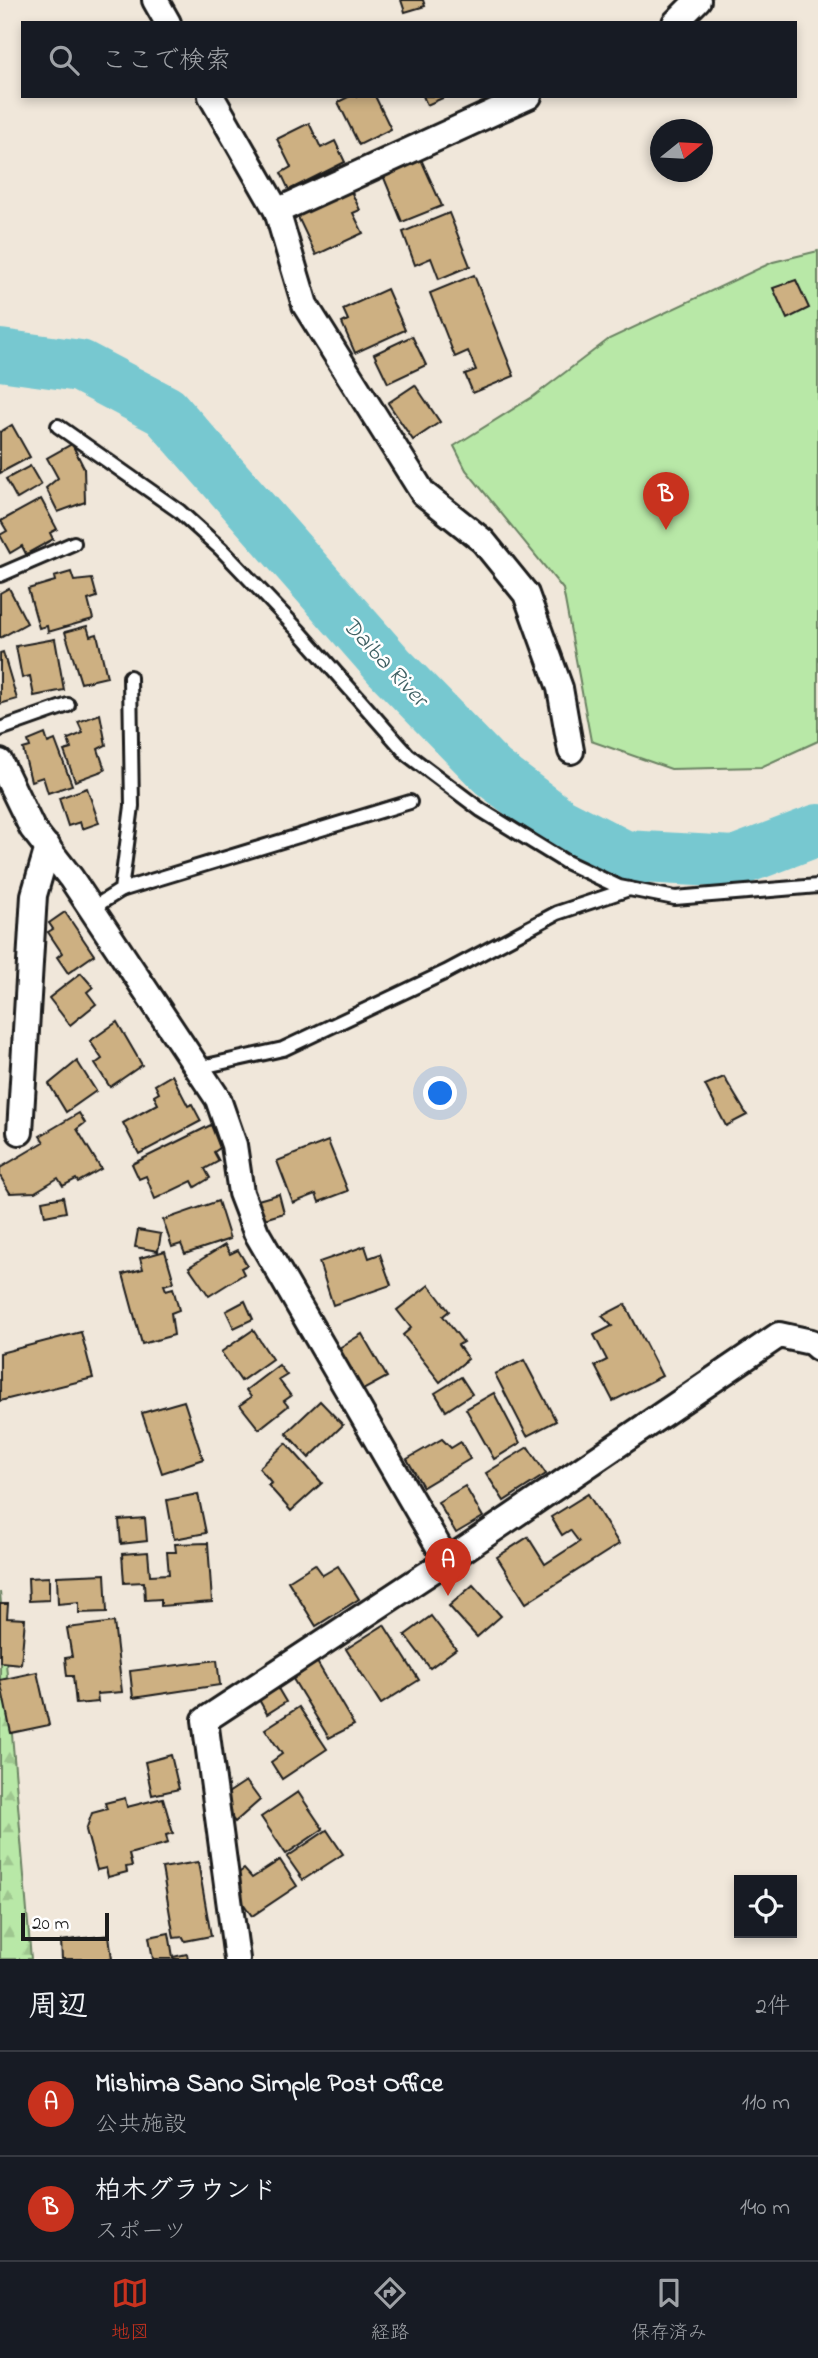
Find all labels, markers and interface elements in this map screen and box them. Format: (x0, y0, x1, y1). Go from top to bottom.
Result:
search box (21, 21, 797, 98)
icon: search (45, 41, 83, 79)
text: ここで検索 (101, 43, 231, 81)
north arrow (650, 119, 713, 182)
pin: B (643, 472, 689, 530)
water label: Daiba River (333, 610, 437, 718)
your location (423, 1076, 457, 1110)
pin: A (425, 1538, 471, 1596)
map controls (734, 1875, 797, 1938)
button: locate (734, 1875, 797, 1938)
scale bar (21, 1910, 108, 1942)
text: 20 m (32, 1911, 69, 1938)
text: 周辺 (28, 1986, 88, 2030)
text: 2件 (756, 1991, 790, 2024)
text: Mishima Sano Simple Post Office (95, 2066, 443, 2104)
text: A (44, 2087, 58, 2120)
text: 110 m (742, 2087, 790, 2120)
text: 公共施設 (95, 2109, 187, 2142)
text: 柏木グラウンド (95, 2173, 277, 2211)
text: B (43, 2192, 59, 2225)
text: 140 m (740, 2192, 790, 2225)
text: スポーツ (95, 2216, 187, 2249)
tab: 地図 (111, 2274, 149, 2347)
tab: 経路 (371, 2274, 409, 2347)
tab: 保存済み (631, 2274, 707, 2347)

